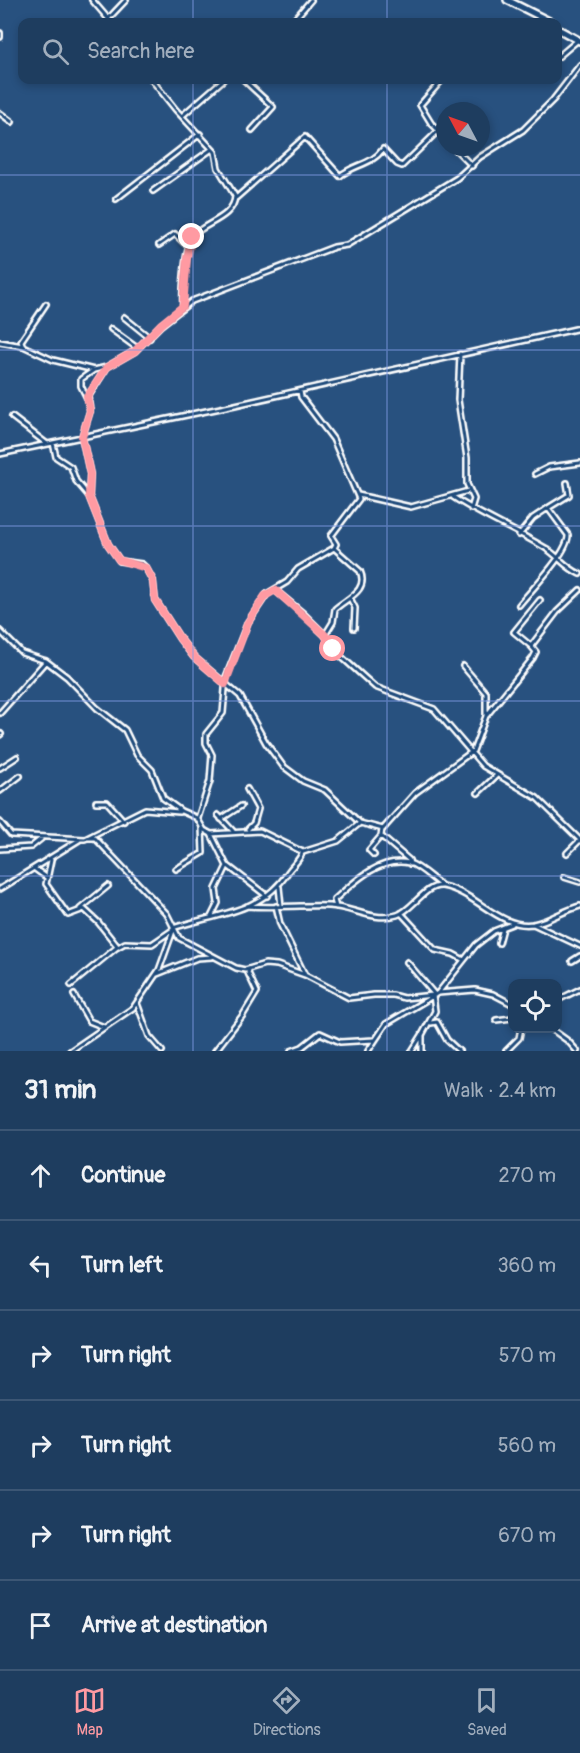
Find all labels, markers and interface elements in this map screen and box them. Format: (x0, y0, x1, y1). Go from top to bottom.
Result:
search box (18, 18, 562, 84)
icon: search (39, 35, 72, 68)
text: Search here (87, 37, 194, 65)
north arrow (436, 102, 490, 156)
route end (178, 223, 204, 249)
route start (319, 635, 345, 661)
map controls (508, 979, 562, 1033)
button: locate (508, 979, 562, 1033)
text: 31 min (24, 1074, 97, 1106)
text: Walk · 2.4 km (444, 1078, 556, 1103)
icon: ahead (24, 1159, 57, 1192)
text: Continue (81, 1161, 165, 1189)
text: 270 m (498, 1163, 556, 1188)
icon: left (24, 1249, 57, 1282)
text: Turn left (81, 1251, 163, 1279)
text: 360 m (497, 1253, 556, 1278)
icon: right (24, 1339, 57, 1372)
text: Turn right (81, 1341, 171, 1369)
text: 570 m (499, 1343, 556, 1368)
icon: right (24, 1429, 57, 1462)
text: Turn right (81, 1431, 171, 1459)
text: 560 m (498, 1433, 556, 1458)
icon: right (24, 1519, 57, 1552)
text: Turn right (81, 1521, 171, 1549)
text: 670 m (498, 1523, 556, 1548)
icon: arrive (24, 1609, 57, 1642)
text: Arrive at destination (81, 1611, 267, 1639)
tab: Map (73, 1684, 106, 1740)
tab: Directions (253, 1684, 321, 1740)
tab: Saved (467, 1684, 507, 1740)

